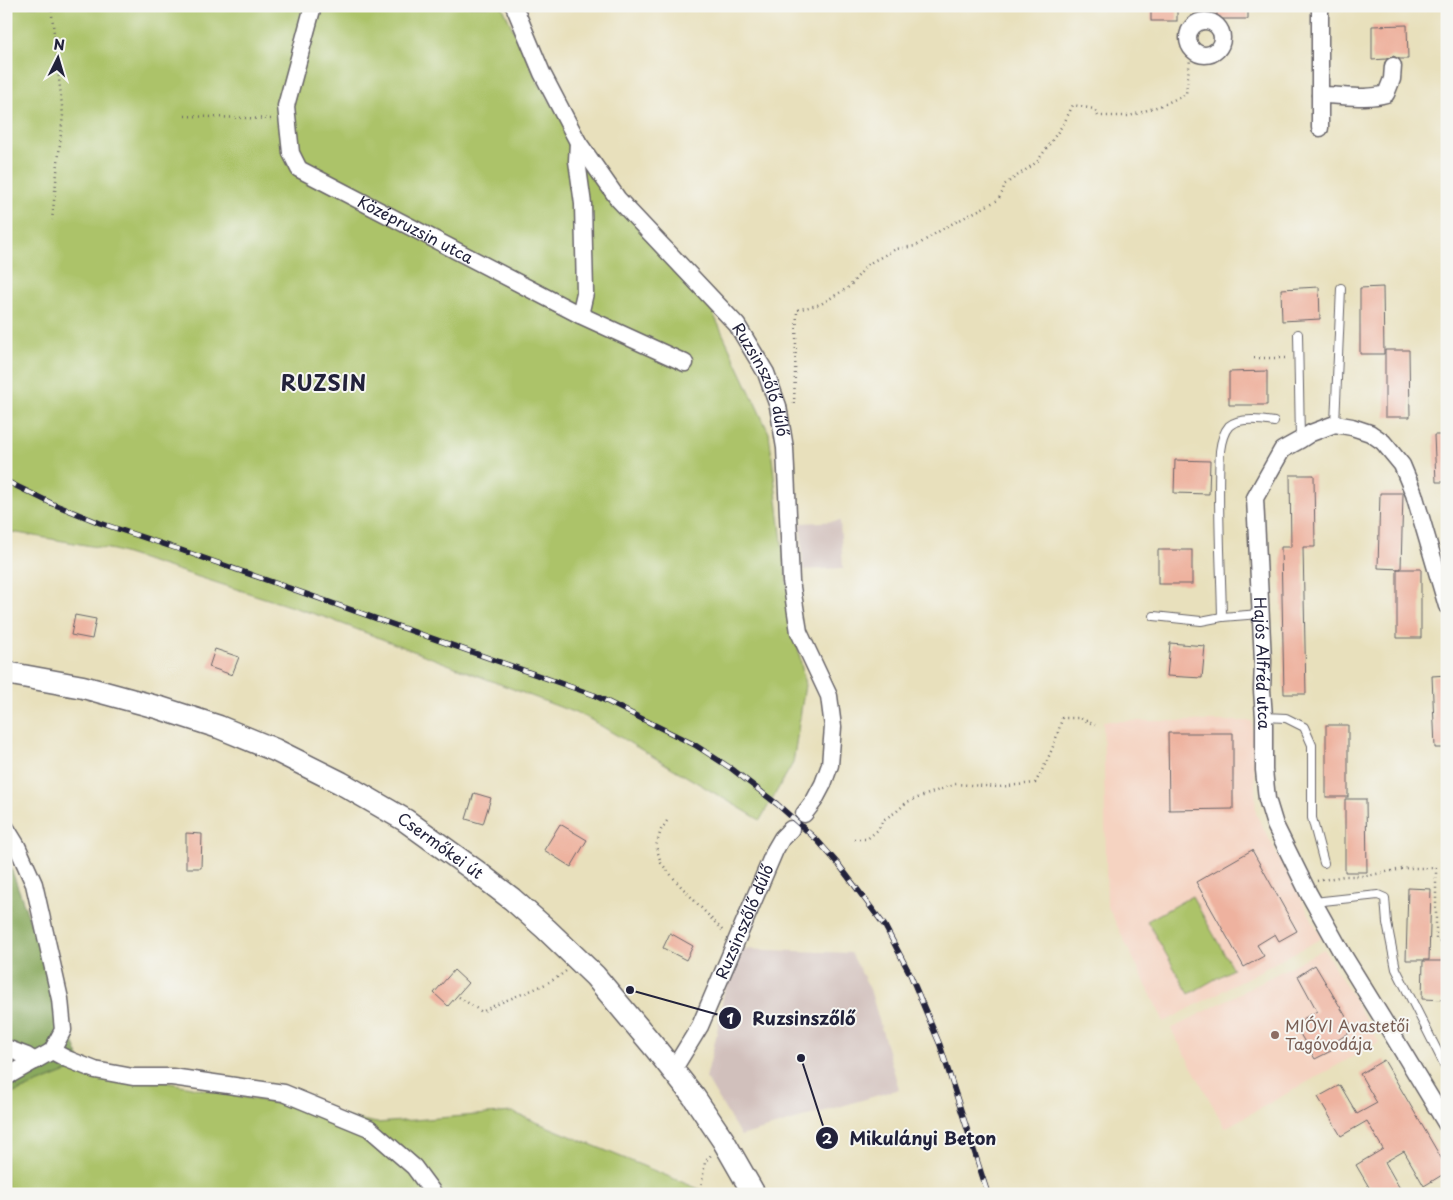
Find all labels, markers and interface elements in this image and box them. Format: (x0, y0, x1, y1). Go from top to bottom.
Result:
north arrow (32, 32, 82, 82)
text: N (53, 34, 66, 55)
street label: Középruzsin utca (354, 189, 478, 269)
street label: Ruzsinszőlő dűlő (727, 318, 796, 438)
district label: RUZSIN (281, 366, 367, 398)
street label: Hajós Alfréd utca (1249, 596, 1277, 730)
street label: Csermőkei út (394, 805, 490, 884)
street label: Ruzsinszőlő dűlő (708, 860, 779, 982)
callout: Ruzsinszőlő (718, 1002, 866, 1035)
text: Ruzsinszőlő (752, 1004, 856, 1031)
text: 1 (726, 1006, 734, 1029)
place label: MIÓVI Avastetői Tagóvodája (1285, 1013, 1410, 1055)
marker: MIÓVI Avastetői Tagóvodája (1269, 1029, 1281, 1041)
callout: Mikulányi Beton (814, 1122, 1007, 1155)
text: Mikulányi Beton (850, 1124, 996, 1151)
text: 2 (822, 1126, 833, 1149)

